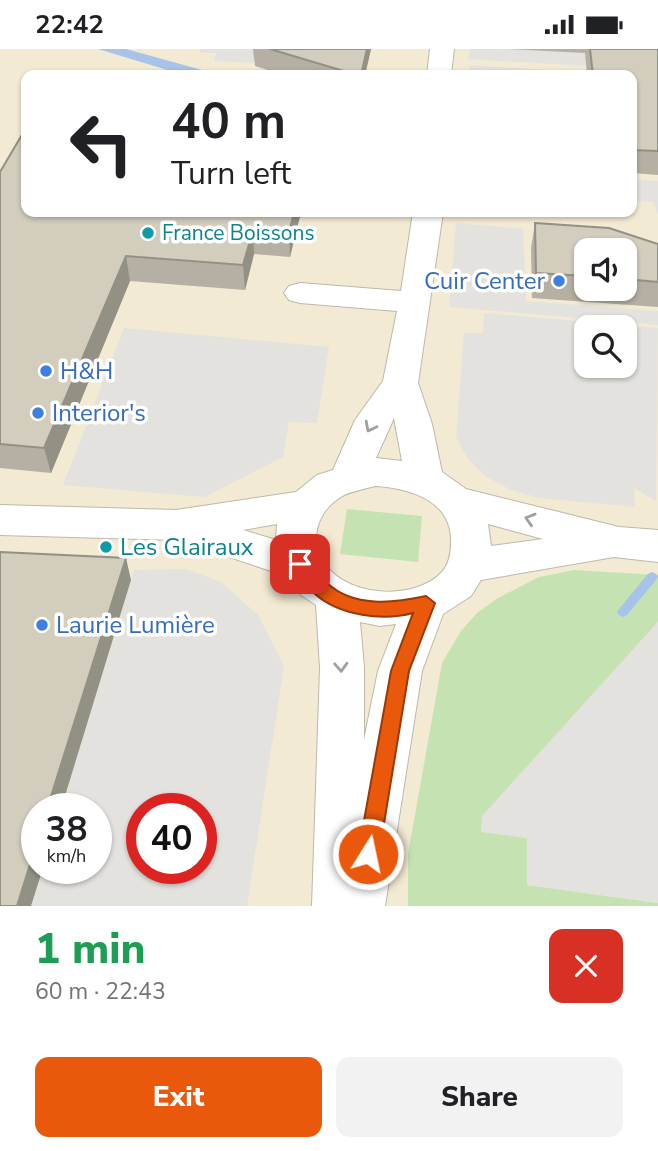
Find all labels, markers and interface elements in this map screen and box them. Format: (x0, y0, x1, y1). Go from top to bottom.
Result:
text: 22:42 (35, 7, 104, 42)
text: 40 m (171, 88, 286, 155)
icon: left (56, 98, 147, 189)
text: Turn left (171, 152, 291, 195)
place label: France Boissons (162, 219, 315, 247)
marker: France Boissons (140, 225, 156, 241)
map controls (574, 238, 637, 378)
button: sound (574, 238, 637, 301)
place label: Cuir Center (424, 265, 545, 297)
marker: Cuir Center (551, 273, 567, 289)
button: search (574, 315, 637, 378)
place label: H&H (60, 355, 113, 387)
marker: H&H (38, 363, 54, 379)
place label: Interior's (52, 397, 146, 429)
marker: Interior's (30, 405, 46, 421)
one-way arrow (365, 420, 379, 432)
one-way arrow (524, 513, 536, 528)
place label: Les Glairaux (120, 531, 254, 563)
pin (270, 534, 330, 594)
marker: Les Glairaux (98, 539, 114, 555)
icon: arrive (281, 545, 319, 583)
place label: Laurie Lumière (56, 609, 215, 641)
marker: Laurie Lumière (34, 617, 50, 633)
one-way arrow (333, 662, 348, 673)
speed limit sign: 40 (126, 793, 217, 884)
text: 38 (45, 806, 88, 853)
position arrow (331, 817, 405, 891)
text: km/h (47, 844, 86, 868)
text: 1 min (35, 921, 145, 978)
button: close (549, 929, 623, 1003)
text: 60 m · 22:43 (35, 976, 166, 1007)
button: Exit (35, 1057, 322, 1137)
button: Share (336, 1057, 623, 1137)

